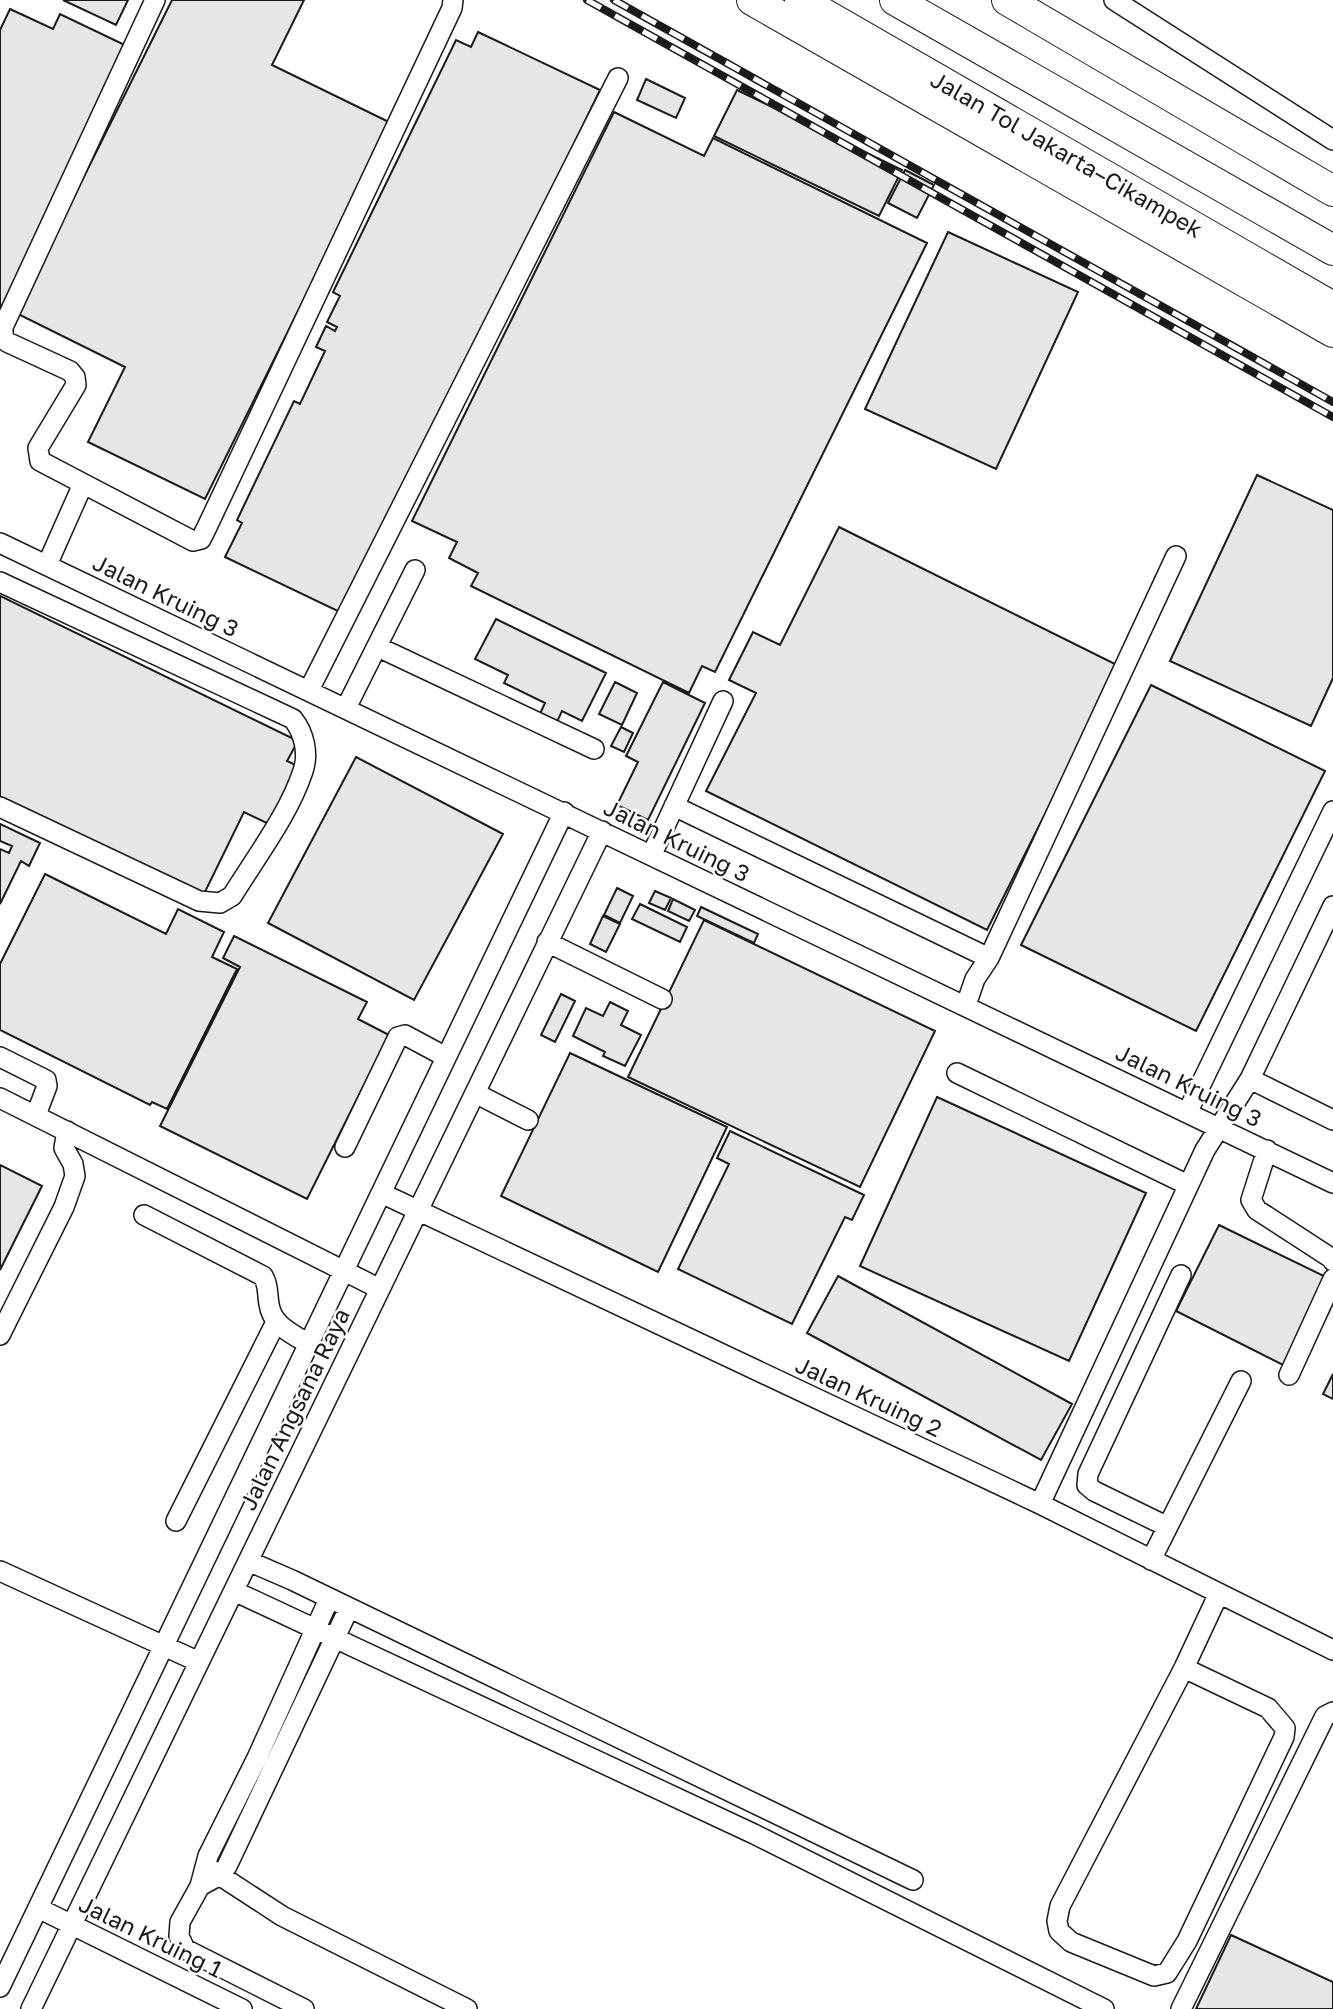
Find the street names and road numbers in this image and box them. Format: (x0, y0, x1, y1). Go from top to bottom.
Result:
street label: Jalan Tol Jakarta–Cikampek (926, 64, 1208, 243)
street label: Jalan Kruing 3 (89, 548, 243, 642)
street label: Jalan Kruing 3 (600, 793, 754, 887)
street label: Jalan Kruing 3 (1112, 1038, 1266, 1132)
street label: Jalan Angsana Raya (233, 1304, 355, 1514)
street label: Jalan Kruing 2 (791, 1350, 947, 1442)
street label: Jalan Kruing 1 (75, 1889, 227, 1983)

